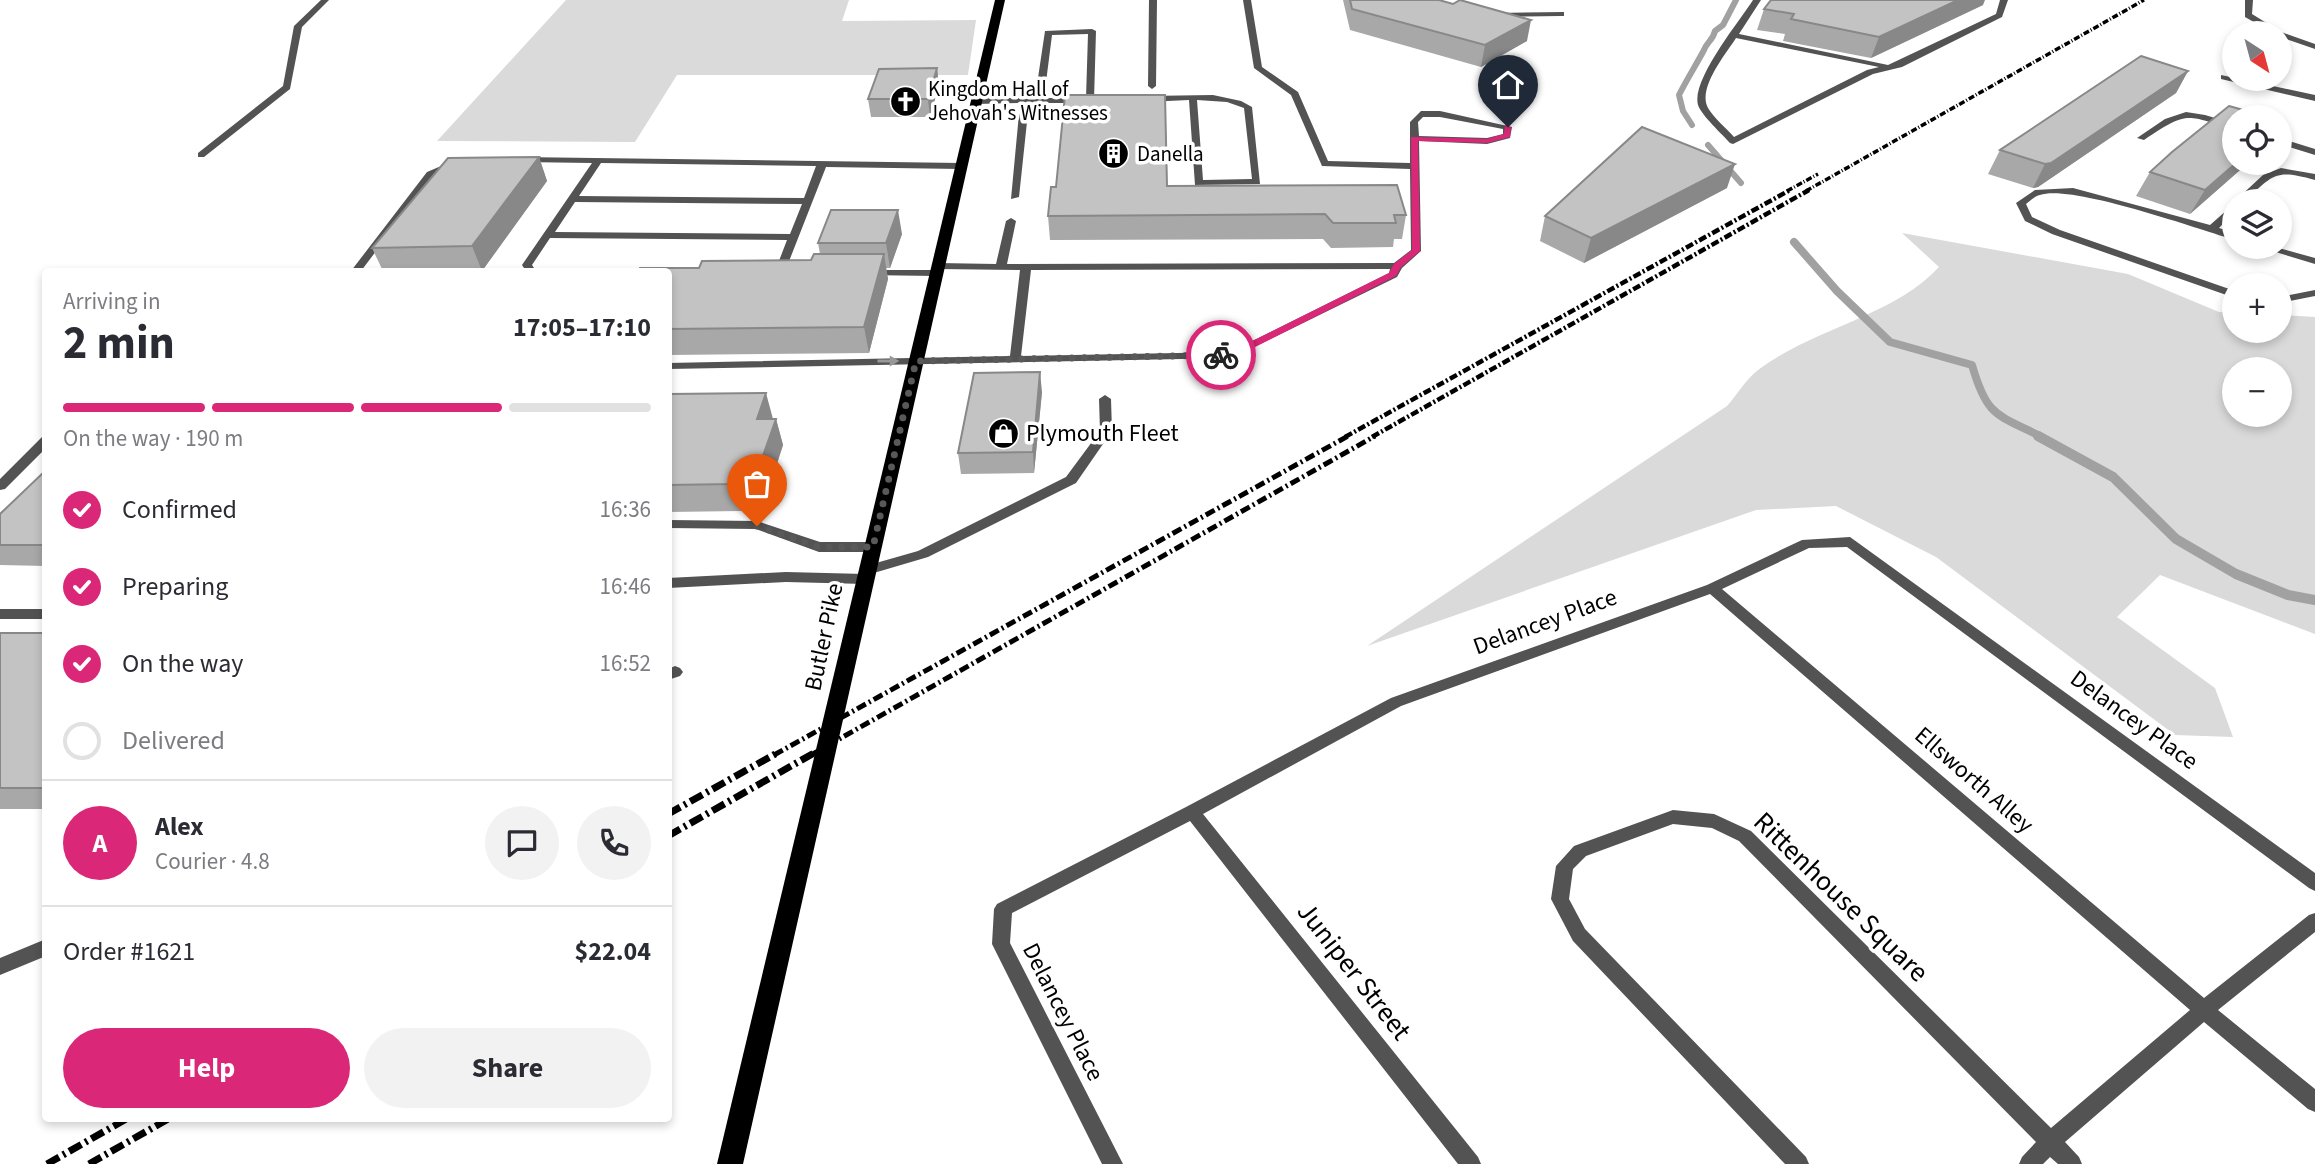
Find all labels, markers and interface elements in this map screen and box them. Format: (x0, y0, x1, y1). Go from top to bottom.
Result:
north arrow (2222, 21, 2292, 91)
map controls (2222, 21, 2292, 427)
pin (1478, 55, 1538, 127)
icon: home (1489, 66, 1527, 104)
place label: Kingdom Hall of Jehovah's Witnesses (928, 74, 1108, 128)
church icon: Kingdom Hall of Jehovah's Witnesses (888, 84, 922, 118)
button: locate (2222, 105, 2292, 175)
building icon: Danella (1097, 137, 1131, 171)
place label: Danella (1137, 139, 1204, 169)
button: layers (2222, 189, 2292, 259)
button: + (2222, 273, 2292, 343)
text: Arriving in (63, 285, 161, 318)
text: 17:05–17:10 (513, 309, 651, 346)
text: 2 min (63, 311, 175, 376)
courier (1186, 320, 1256, 390)
icon: bike (1202, 336, 1240, 374)
one-way arrow (877, 355, 899, 367)
button: − (2222, 357, 2292, 427)
shop icon: Plymouth Fleet (986, 416, 1020, 450)
place label: Plymouth Fleet (1026, 416, 1179, 451)
text: On the way · 190 m (63, 422, 243, 455)
pin (727, 454, 787, 526)
icon: bag (738, 465, 776, 503)
icon: check (63, 491, 101, 529)
text: Confirmed (122, 491, 237, 528)
text: 16:36 (600, 493, 651, 526)
icon: check (63, 568, 101, 606)
text: Preparing (122, 568, 228, 605)
text: 16:46 (600, 570, 651, 603)
street label: Butler Pike (796, 580, 852, 694)
street label: Delancey Place (1468, 580, 1622, 664)
icon: check (63, 645, 101, 683)
text: On the way (122, 645, 243, 682)
text: 16:52 (600, 647, 651, 680)
street label: Delancey Place (2063, 662, 2205, 778)
street label: Ellsworth Alley (1907, 718, 2041, 842)
text: Delivered (122, 722, 225, 759)
street label: Rittenhouse Square (1744, 803, 1938, 991)
button: chat (485, 806, 559, 880)
button: phone (577, 806, 651, 880)
text: Alex (155, 808, 204, 845)
text: A (93, 825, 107, 862)
text: Courier · 4.8 (155, 845, 270, 878)
street label: Juniper Street (1287, 893, 1421, 1049)
text: Order #1621 (63, 933, 195, 970)
text: $22.04 (575, 933, 651, 970)
street label: Delancey Place (1013, 937, 1113, 1087)
button: Help (63, 1028, 350, 1108)
button: Share (364, 1028, 651, 1108)

